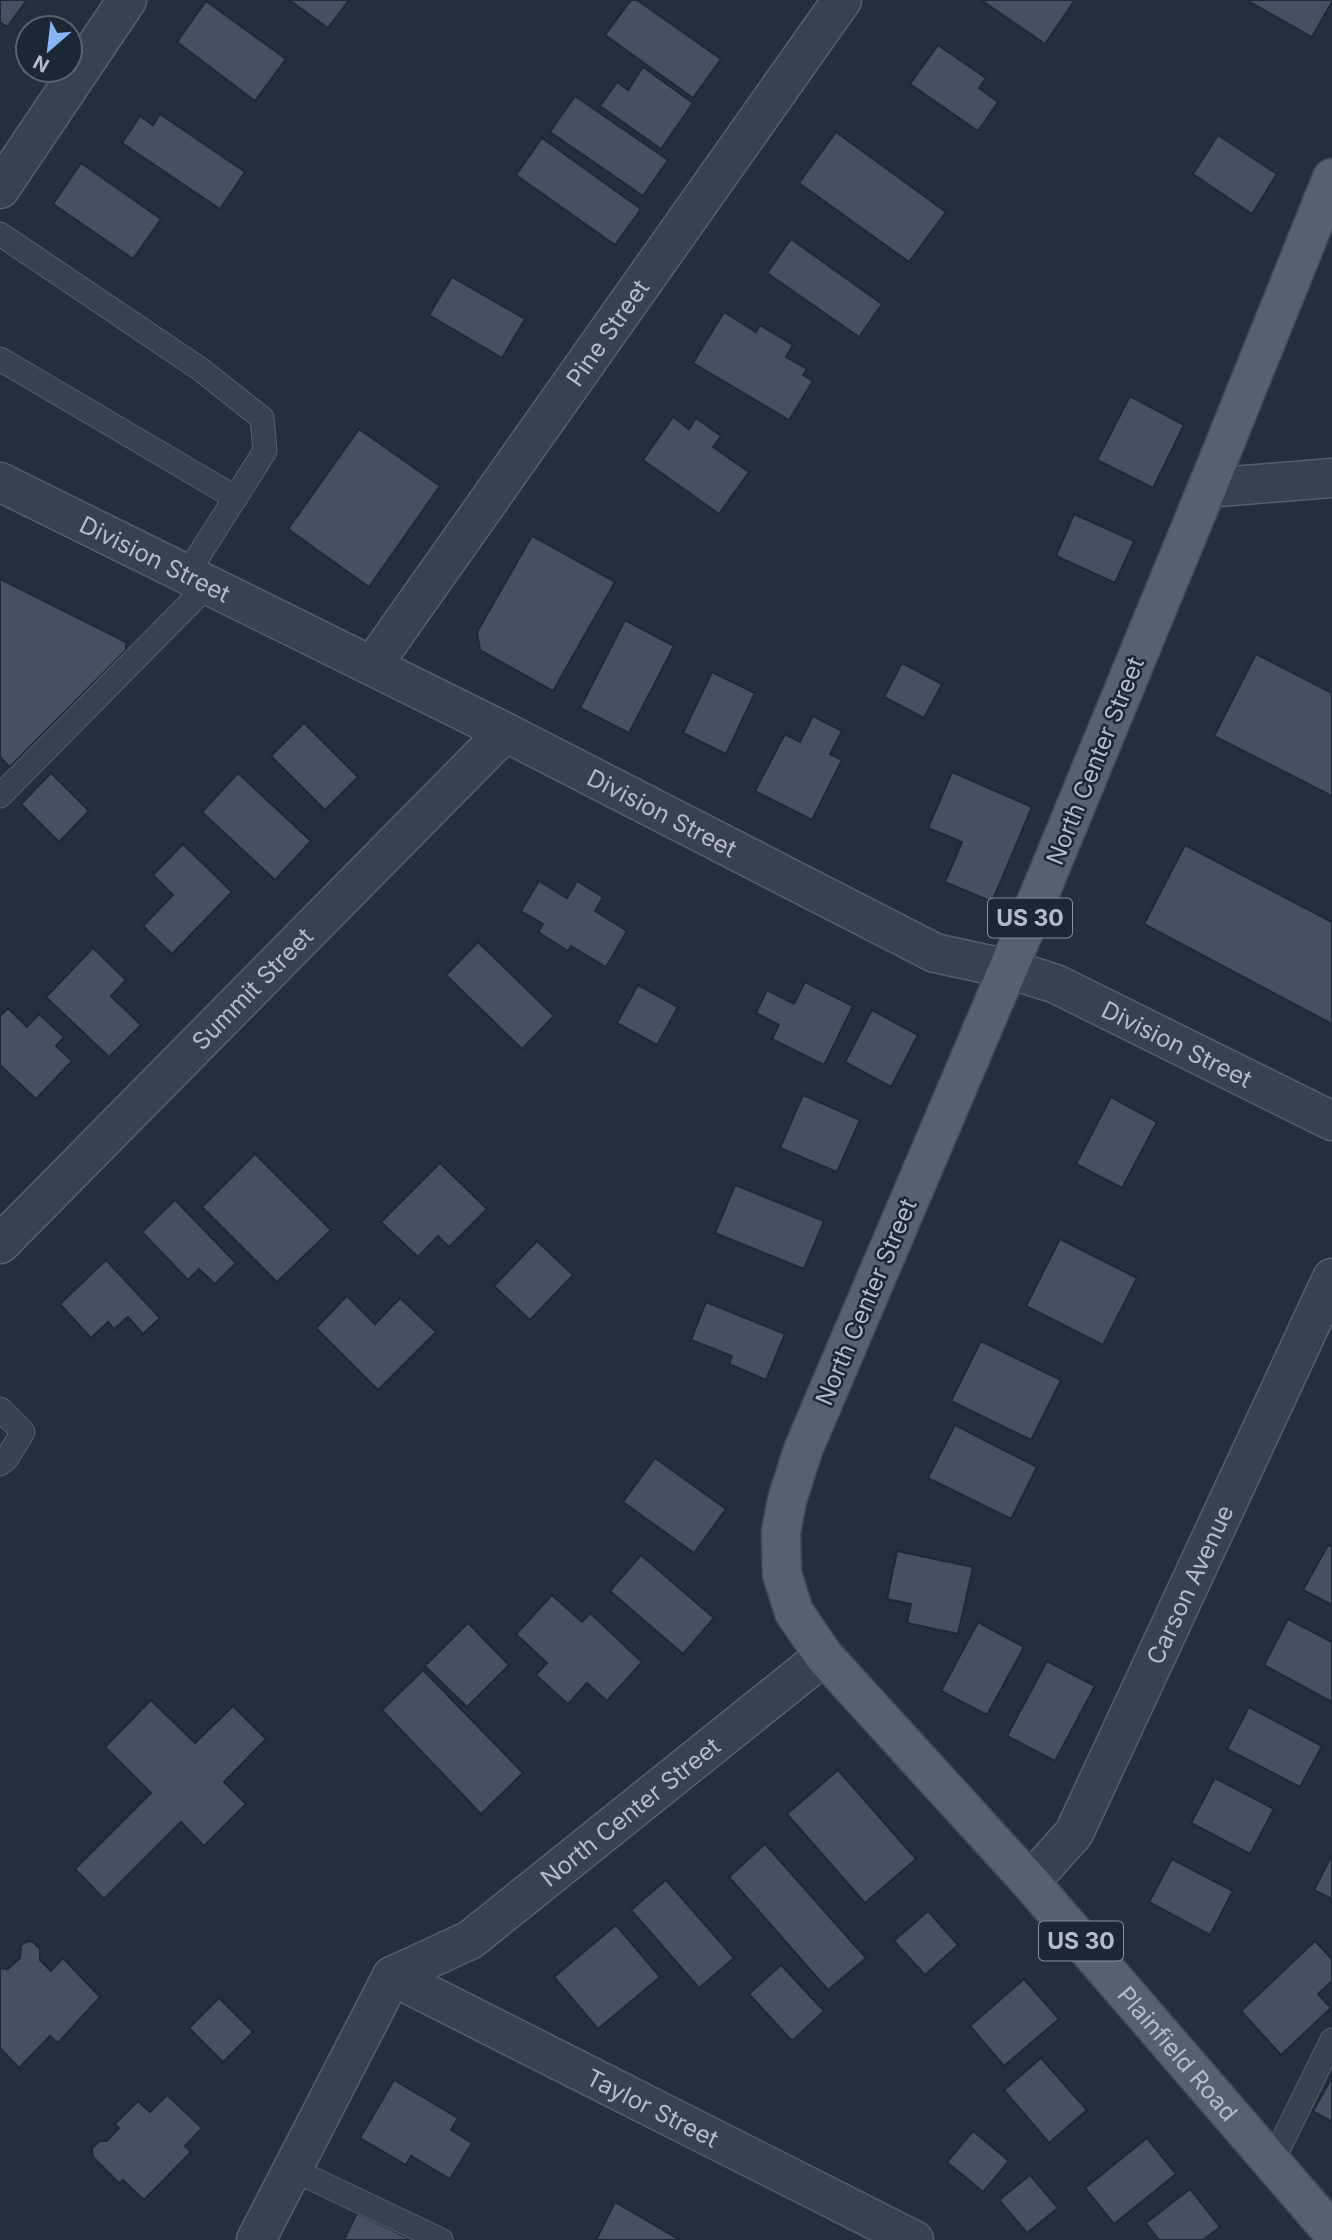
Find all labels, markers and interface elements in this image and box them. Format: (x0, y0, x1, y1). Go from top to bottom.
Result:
north arrow (14, 14, 84, 84)
text: N (29, 50, 53, 77)
street label: Pine Street (560, 274, 655, 392)
street label: Division Street (75, 509, 235, 608)
street label: North Center Street (1040, 653, 1150, 869)
street label: Division Street (582, 762, 742, 863)
road number: US 30 (988, 898, 1072, 937)
street label: Summit Street (186, 921, 319, 1055)
street label: Division Street (1097, 995, 1257, 1094)
street label: North Center Street (809, 1194, 923, 1410)
street label: Carson Avenue (1140, 1500, 1239, 1669)
street label: North Center Street (534, 1731, 726, 1892)
road number: US 30 (1039, 1922, 1123, 1960)
street label: Plainfield Road (1112, 1980, 1244, 2127)
street label: Taylor Street (582, 2062, 724, 2153)

